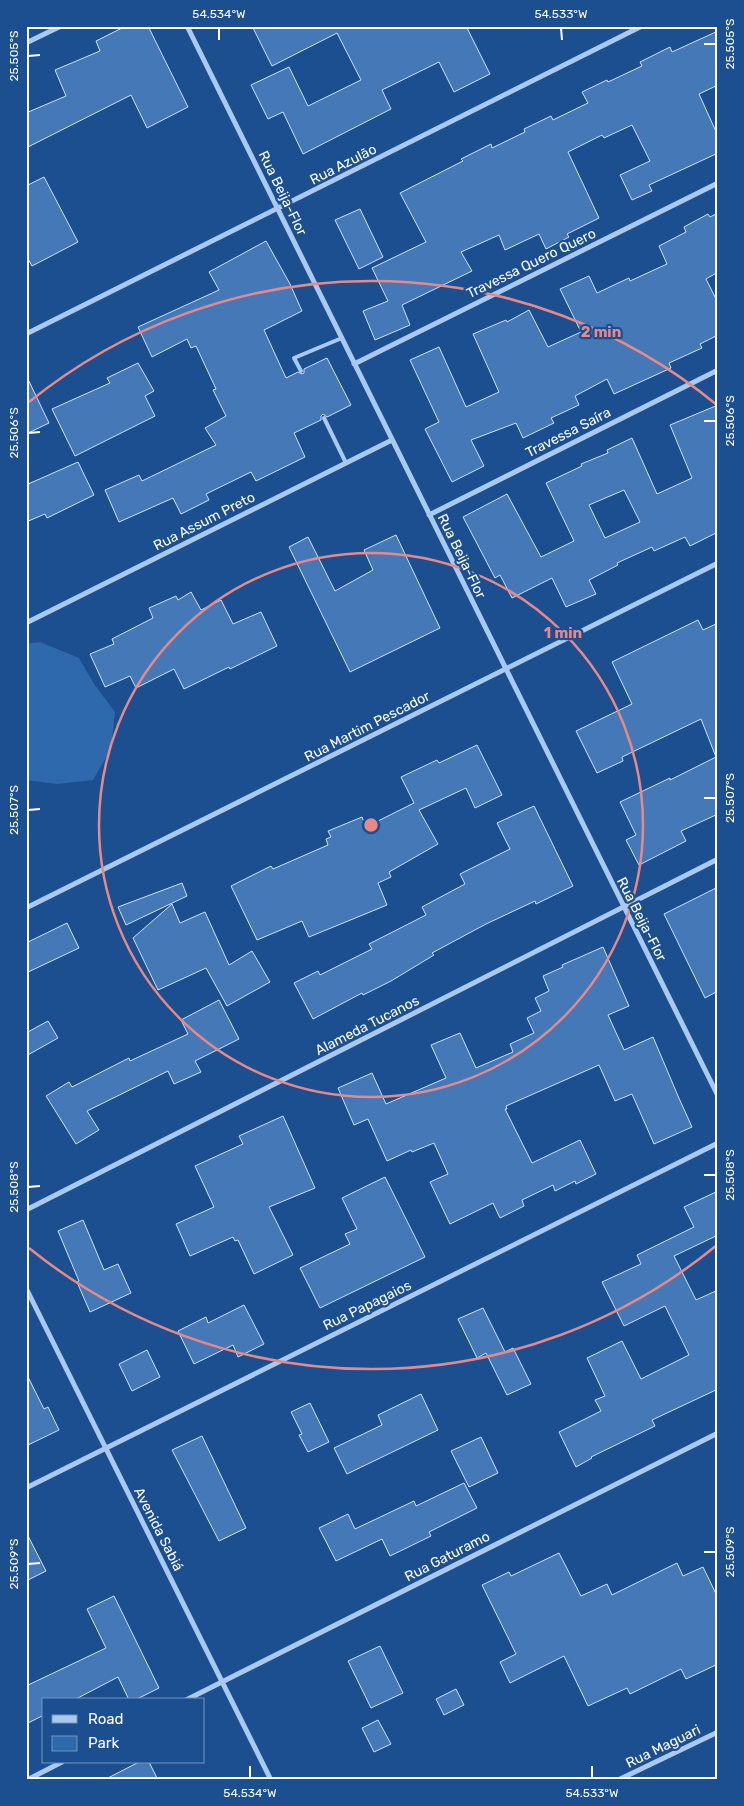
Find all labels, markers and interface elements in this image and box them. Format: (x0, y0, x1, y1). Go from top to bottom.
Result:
text: 54.534°W (192, 7, 246, 21)
text: 54.533°W (534, 7, 588, 21)
text: 25.505°S (723, 18, 737, 70)
text: 25.505°S (7, 30, 21, 82)
street label: Rua Azulão (307, 140, 379, 188)
street label: Rua Beija-Flor (255, 148, 311, 239)
street label: Travessa Quero Quero (464, 225, 599, 302)
text: 2 min (581, 323, 621, 341)
text: 25.506°S (723, 395, 737, 447)
street label: Travessa Saíra (523, 404, 614, 461)
text: 25.506°S (7, 407, 21, 459)
street label: Rua Assum Preto (151, 488, 258, 554)
street label: Rua Beija-Flor (434, 511, 490, 602)
text: 1 min (544, 624, 582, 642)
street label: Rua Martim Pescador (302, 687, 433, 766)
text: 25.507°S (723, 773, 737, 823)
text: 25.507°S (7, 785, 21, 835)
centre of rings (362, 816, 380, 834)
street label: Rua Beija-Flor (613, 874, 670, 965)
street label: Alameda Tucanos (312, 992, 422, 1059)
text: 25.508°S (723, 1149, 737, 1201)
text: 25.508°S (7, 1161, 21, 1213)
street label: Rua Papagaios (320, 1277, 414, 1334)
street label: Avenida Sabiá (130, 1485, 187, 1574)
text: 25.509°S (723, 1526, 737, 1578)
street label: Rua Gaturamo (402, 1528, 493, 1585)
text: 25.509°S (7, 1538, 21, 1590)
legend (42, 1698, 205, 1764)
text: Road (88, 1710, 124, 1728)
street label: Rua Maguari (623, 1721, 703, 1772)
text: Park (88, 1734, 119, 1752)
text: 54.534°W (223, 1786, 277, 1800)
text: 54.533°W (565, 1786, 619, 1800)

